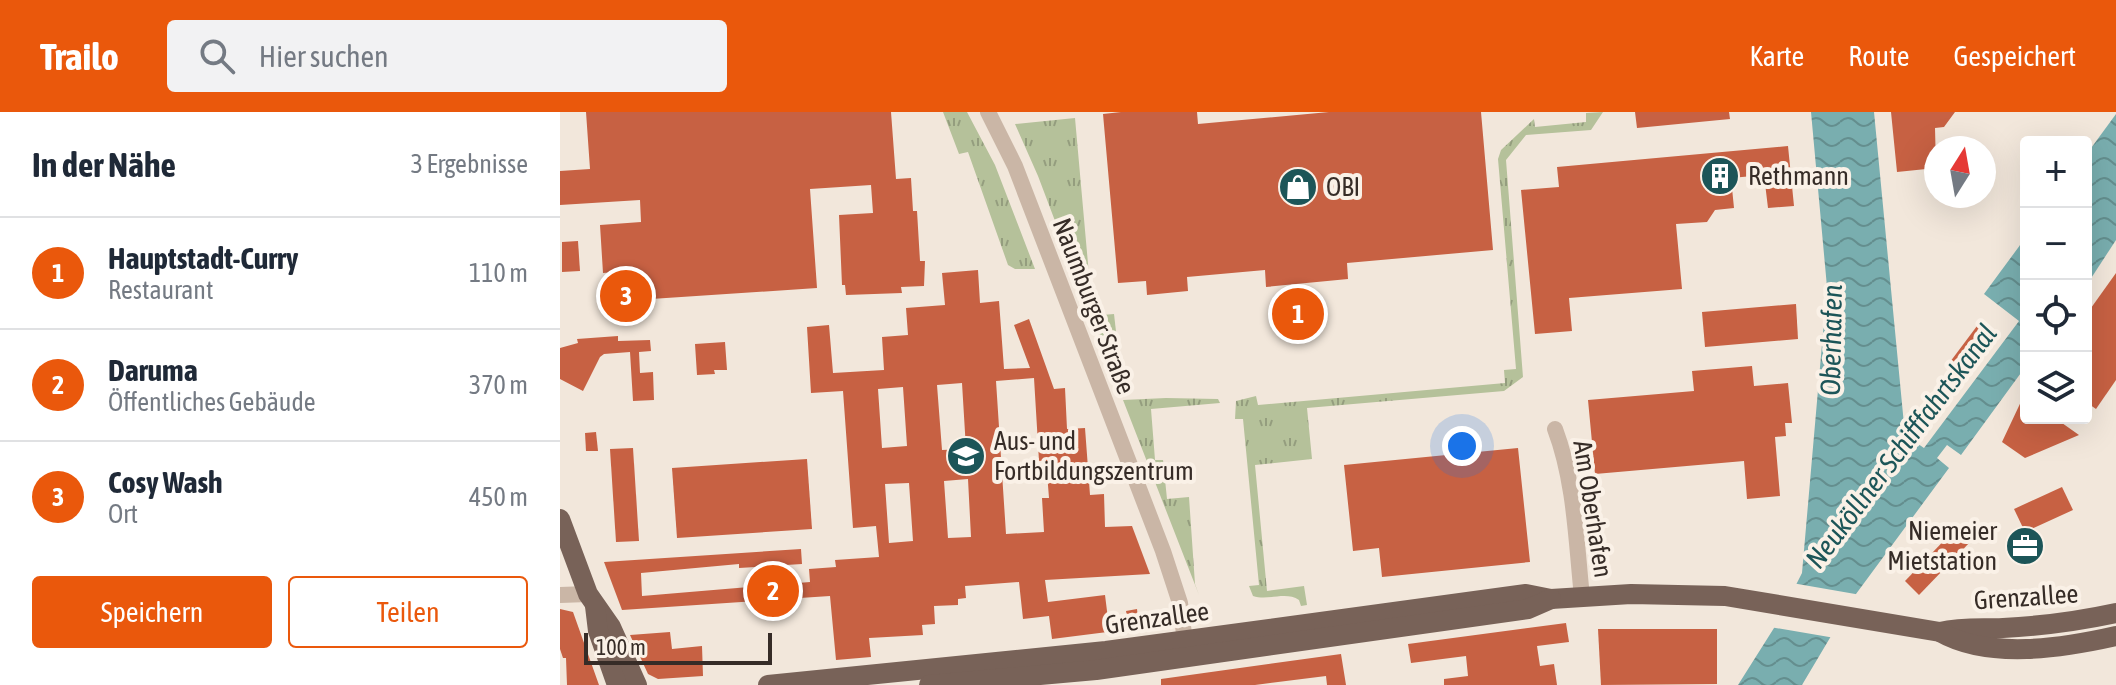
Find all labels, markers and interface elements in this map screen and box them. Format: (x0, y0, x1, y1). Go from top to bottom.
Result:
search box (167, 20, 727, 92)
icon: search (195, 34, 239, 78)
text: Trailo (40, 35, 119, 78)
text: Hier suchen (259, 39, 389, 73)
text: Karte (1750, 40, 1804, 72)
text: Route (1848, 40, 1909, 72)
text: Gespeichert (1953, 40, 2076, 72)
north arrow (1924, 136, 1996, 208)
map controls (2020, 136, 2092, 424)
button: + (2020, 136, 2092, 208)
text: In der Nähe (32, 145, 176, 184)
text: 3 Ergebnisse (411, 149, 528, 179)
building icon: Rethmann (1699, 155, 1741, 197)
place label: Rethmann (1748, 161, 1849, 191)
shop icon: OBI (1277, 166, 1319, 208)
place label: OBI (1326, 172, 1360, 202)
button: − (2020, 208, 2092, 280)
street label: Naumburger Straße (1047, 214, 1141, 398)
text: Hauptstadt-Curry (108, 241, 298, 275)
text: 1 (52, 258, 64, 288)
text: 110 m (469, 258, 528, 288)
pin: 3 (600, 266, 652, 326)
text: Restaurant (108, 275, 213, 305)
button: locate (2020, 280, 2092, 352)
pin: 1 (1272, 284, 1324, 344)
water label: Oberhafen (1814, 284, 1848, 396)
water label: Neuköllner Schifffahrtskanal (1799, 318, 2003, 574)
button: layers (2020, 352, 2092, 424)
text: Daruma (108, 353, 198, 387)
text: 2 (52, 370, 64, 400)
text: 370 m (469, 370, 528, 400)
text: Öffentliches Gebäude (108, 387, 316, 417)
place label: Aus- und Fortbildungszentrum (994, 426, 1194, 486)
your location (1442, 426, 1482, 466)
school or university icon: Aus- und Fortbildungszentrum (945, 435, 987, 477)
street label: Am Oberhafen (1567, 438, 1619, 580)
text: Cosy Wash (108, 465, 223, 499)
text: 3 (52, 482, 64, 512)
text: 450 m (469, 482, 528, 512)
text: Ort (108, 499, 138, 529)
place label: Niemeier Mietstation (1887, 516, 1997, 576)
office icon: Niemeier Mietstation (2004, 525, 2046, 567)
pin: 2 (747, 561, 799, 621)
button: Speichern (32, 576, 272, 648)
button: Teilen (288, 576, 528, 648)
street label: Grenzallee (1973, 578, 2079, 616)
street label: Grenzallee (1103, 596, 1211, 640)
scale bar (584, 629, 772, 665)
text: 100 m (596, 634, 646, 660)

